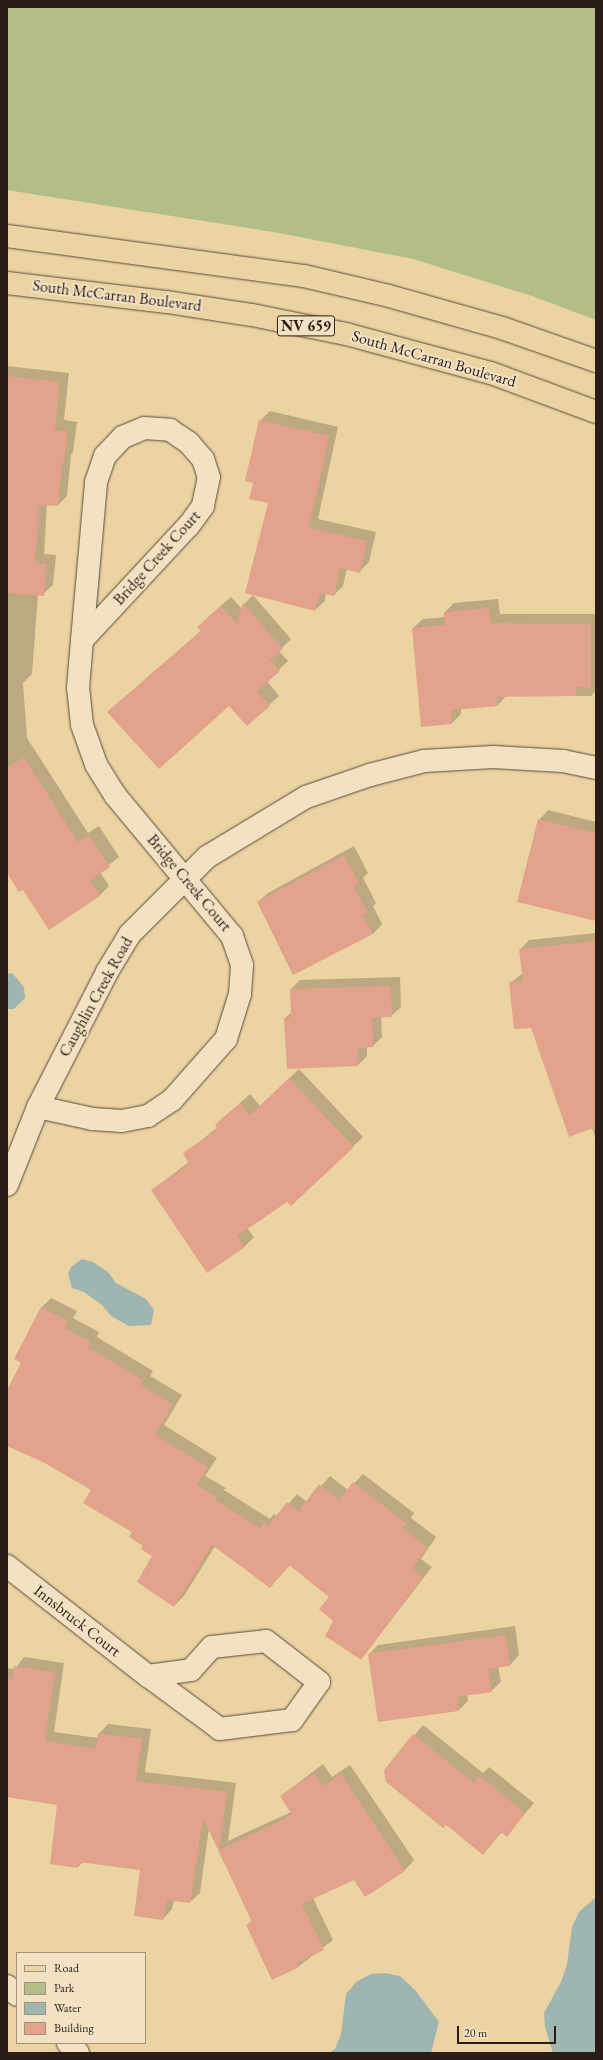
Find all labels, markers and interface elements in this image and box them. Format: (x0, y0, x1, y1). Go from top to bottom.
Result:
street label: South McCarran Boulevard (32, 276, 202, 316)
road number: NV 659 (276, 313, 336, 339)
street label: South McCarran Boulevard (350, 326, 518, 392)
street label: Bridge Creek Court (109, 507, 205, 609)
street label: Bridge Creek Court (143, 830, 235, 936)
street label: Caughlin Creek Road (55, 934, 137, 1060)
street label: Innsbruck Court (30, 1581, 124, 1661)
legend (16, 1952, 146, 2044)
text: Road (54, 1960, 79, 1976)
text: Park (54, 1980, 74, 1996)
text: Water (54, 2000, 81, 2016)
scale bar (459, 2018, 558, 2044)
text: Building (54, 2020, 94, 2036)
text: 20 m (464, 2025, 487, 2041)

